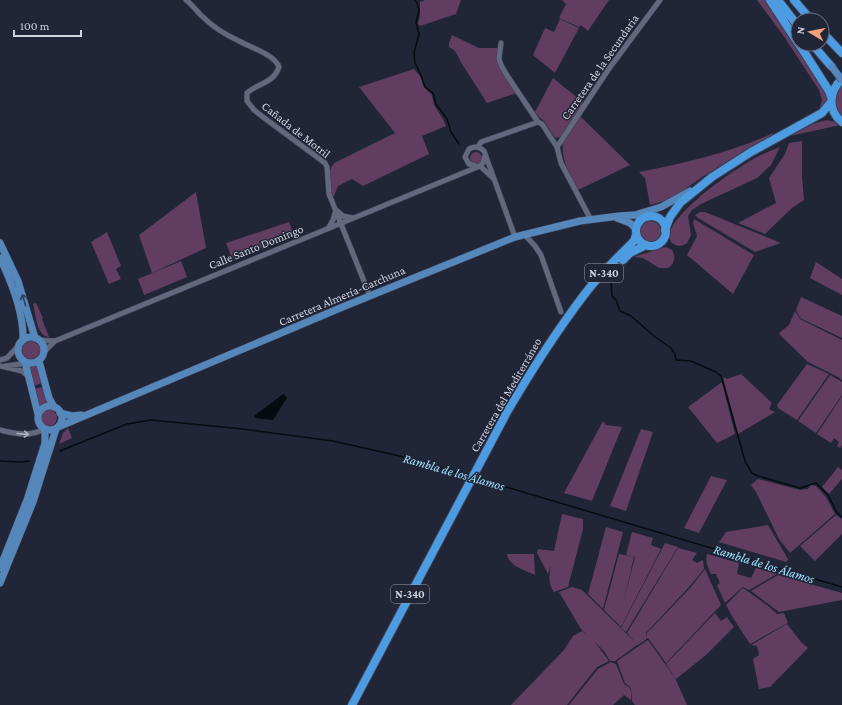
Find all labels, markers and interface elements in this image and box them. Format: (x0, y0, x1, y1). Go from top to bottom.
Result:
street label: Carretera de la Secundaria (558, 11, 642, 122)
scale bar (14, 12, 81, 38)
north arrow (790, 12, 830, 52)
text: 100 m (20, 19, 50, 33)
text: N (794, 25, 807, 35)
street label: Cañada de Motril (259, 99, 333, 161)
street label: Calle Santo Domingo (207, 222, 305, 272)
street label: Carretera Almería-Carchuna (277, 263, 408, 329)
road number: N-340 (585, 264, 623, 282)
one-way arrow (20, 294, 27, 307)
street label: Carretera del Mediterráneo (468, 335, 544, 455)
one-way arrow (16, 430, 29, 438)
water label: Rambla de los Álamos (402, 450, 506, 494)
water label: Rambla de los Álamos (712, 542, 816, 586)
road number: N-340 (391, 585, 429, 603)

